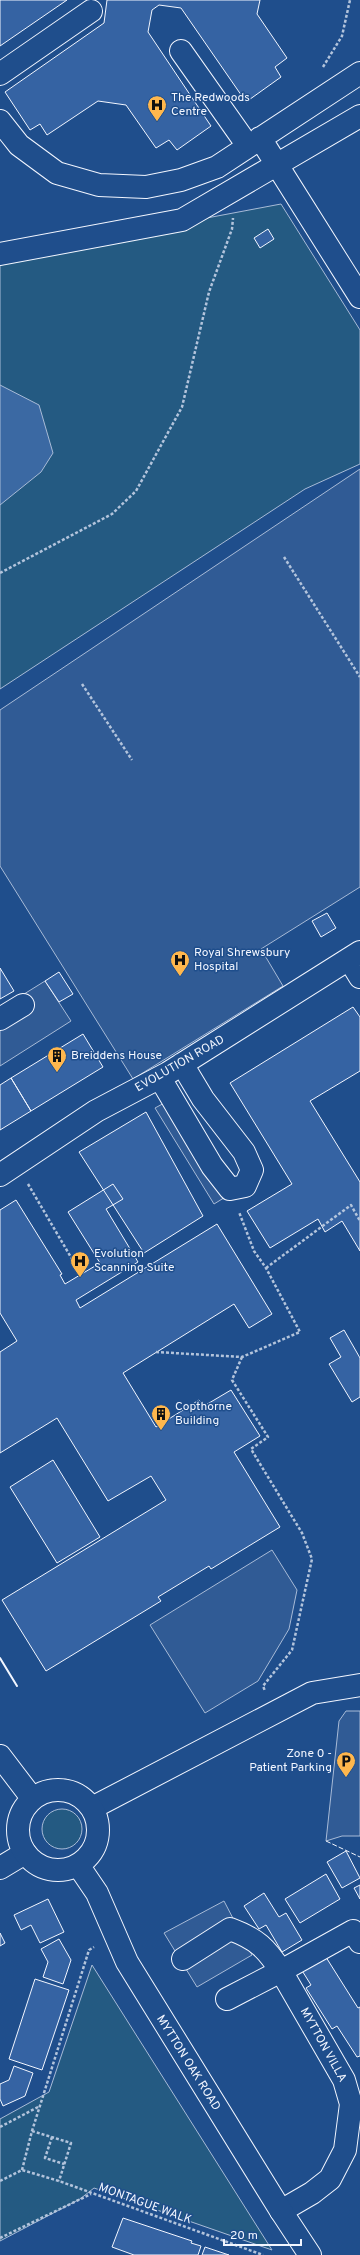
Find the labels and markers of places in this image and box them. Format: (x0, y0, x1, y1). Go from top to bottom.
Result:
place label: The Redwoods Centre (171, 90, 250, 120)
hospital icon: The Redwoods Centre (146, 94, 168, 122)
place label: Royal Shrewsbury Hospital (194, 945, 290, 975)
hospital icon: Royal Shrewsbury Hospital (169, 949, 191, 977)
building icon: Breiddens House (46, 1045, 68, 1073)
place label: Breiddens House (71, 1048, 162, 1064)
place label: Evolution Scanning Suite (94, 1246, 174, 1276)
hospital icon: Evolution Scanning Suite (69, 1250, 91, 1278)
place label: Copthorne Building (175, 1399, 232, 1429)
building icon: Copthorne Building (150, 1403, 172, 1431)
place label: Zone 0 - Patient Parking (249, 1746, 332, 1776)
parking icon: Zone 0 - Patient Parking (335, 1750, 357, 1778)

